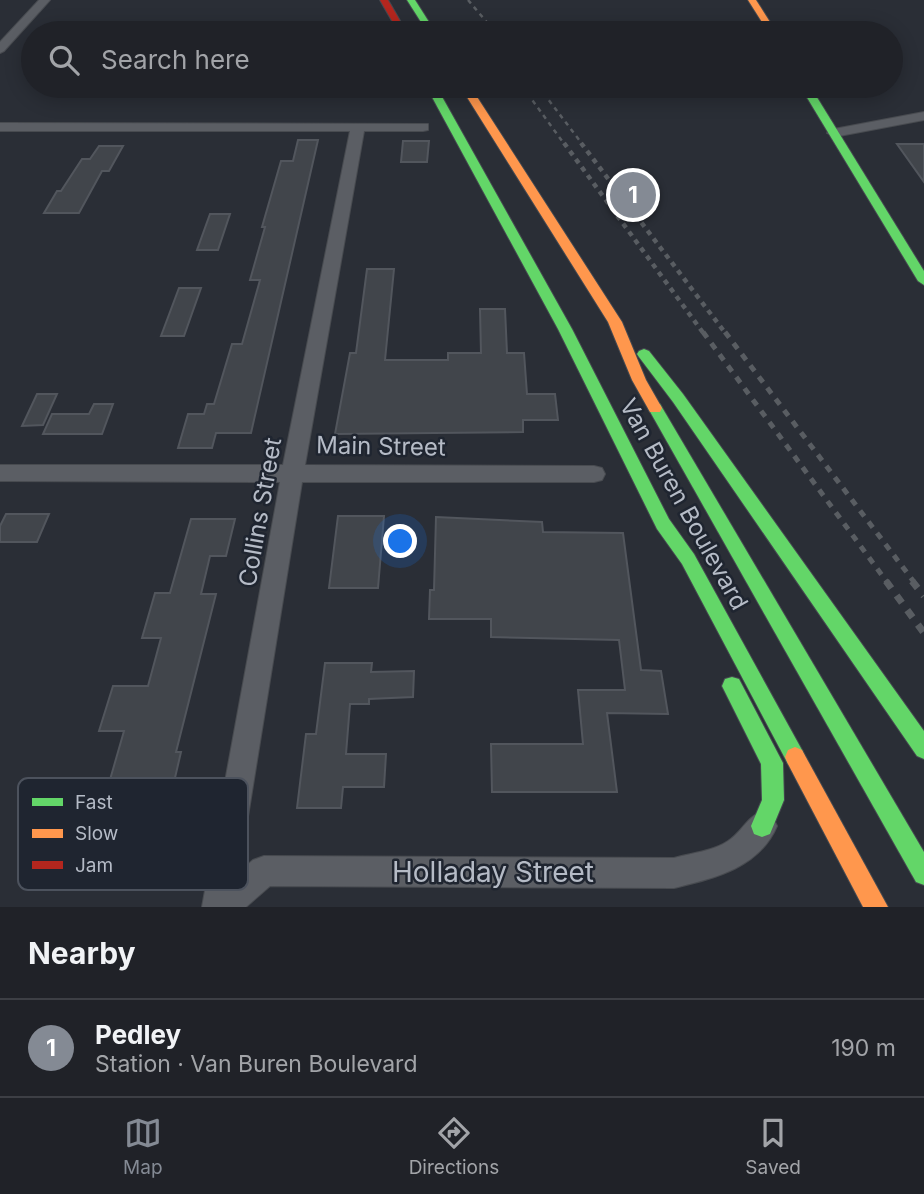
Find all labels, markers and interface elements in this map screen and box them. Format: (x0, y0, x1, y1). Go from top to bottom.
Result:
search box (21, 21, 903, 98)
icon: search (45, 41, 83, 79)
text: Search here (101, 44, 250, 75)
pin: 1 (610, 169, 656, 221)
street label: Van Buren Boulevard (614, 393, 754, 615)
street label: Main Street (316, 430, 446, 462)
street label: Collins Street (233, 435, 287, 589)
your location (383, 524, 417, 558)
legend (18, 778, 248, 890)
text: Fast (75, 791, 113, 814)
text: Slow (75, 822, 118, 845)
text: Jam (75, 854, 113, 877)
street label: Holladay Street (392, 855, 594, 889)
text: Nearby (28, 935, 136, 971)
text: Pedley (95, 1019, 181, 1050)
text: 1 (46, 1034, 56, 1062)
text: 190 m (831, 1034, 896, 1062)
text: Station · Van Buren Boulevard (95, 1050, 417, 1078)
tab: Map (123, 1114, 163, 1179)
tab: Directions (409, 1114, 499, 1179)
tab: Saved (745, 1114, 801, 1179)

